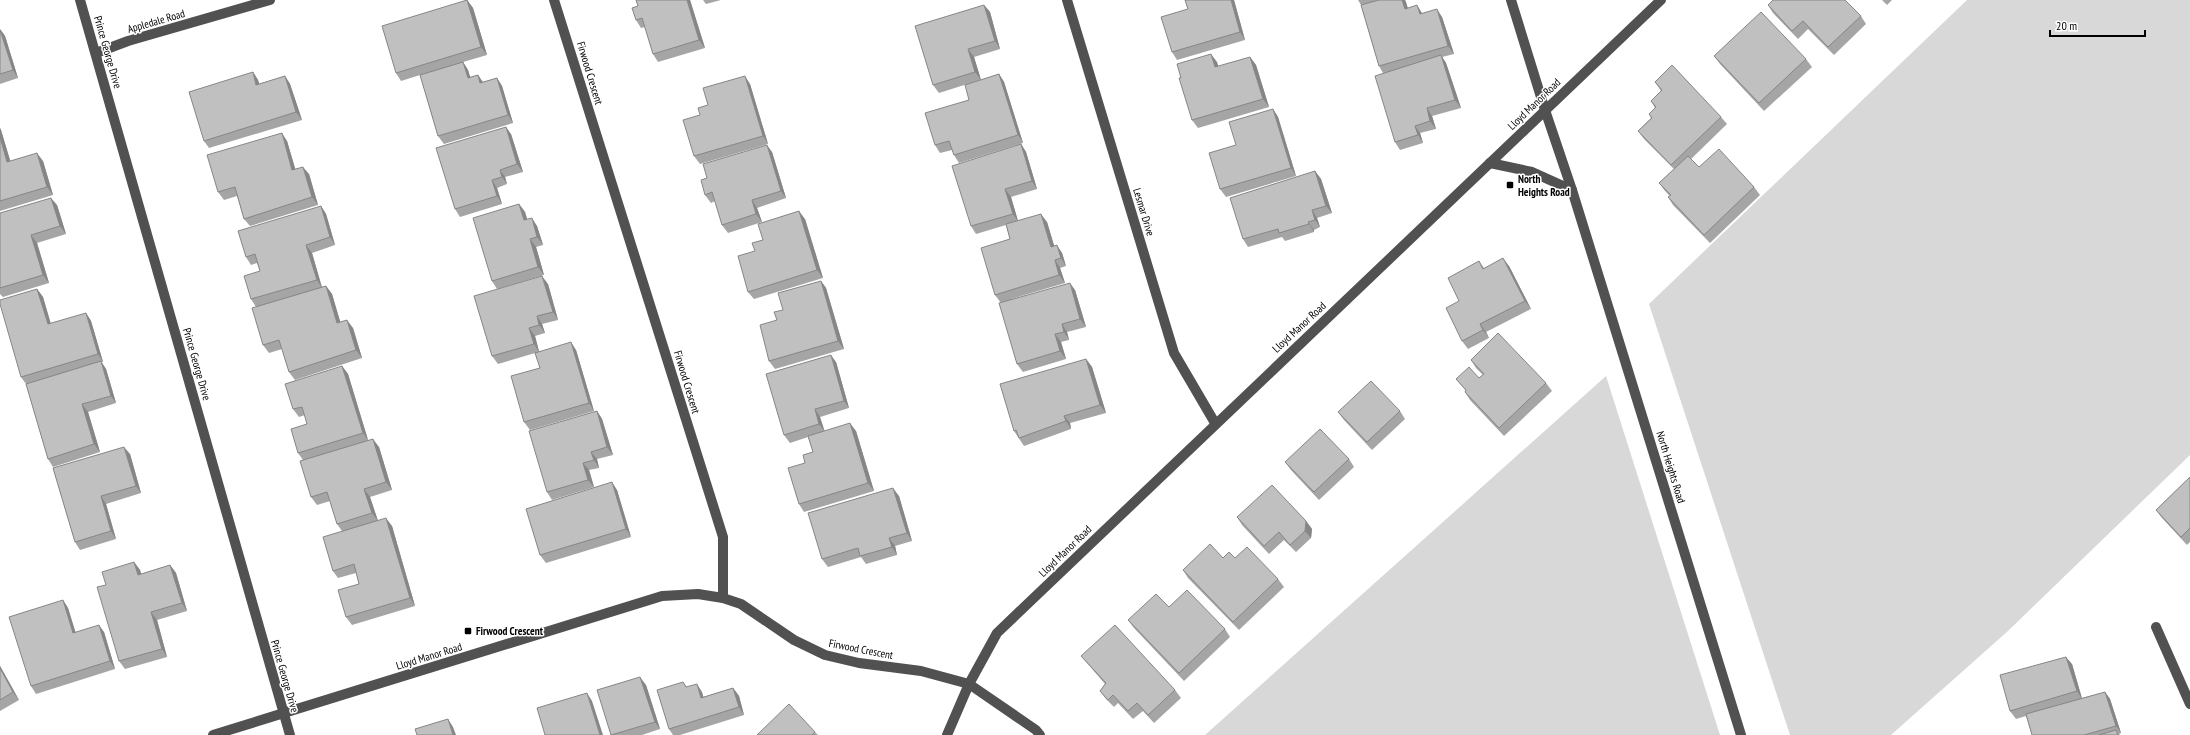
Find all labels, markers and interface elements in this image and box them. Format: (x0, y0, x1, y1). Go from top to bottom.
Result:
street label: Appledale Road (126, 6, 187, 36)
scale bar (2050, 12, 2145, 38)
street label: Prince George Drive (91, 14, 125, 90)
text: 20 m (2056, 18, 2077, 33)
street label: Firwood Crescent (574, 40, 606, 106)
street label: Lloyd Manor Road (1505, 75, 1564, 133)
place label: North Heights Road (1518, 172, 1570, 199)
marker: North Heights Road (1505, 180, 1515, 190)
street label: Lesmar Drive (1130, 186, 1158, 238)
street label: Lloyd Manor Road (1269, 298, 1329, 355)
street label: Prince George Drive (180, 326, 214, 402)
street label: Firwood Crescent (671, 349, 703, 415)
street label: North Heights Road (1653, 429, 1689, 505)
street label: Lloyd Manor Road (1036, 522, 1095, 580)
place label: Firwood Crescent (476, 624, 544, 638)
marker: Firwood Crescent (463, 626, 473, 636)
street label: Firwood Crescent (828, 636, 894, 662)
street label: Prince George Drive (268, 638, 302, 714)
street label: Lloyd Manor Road (394, 639, 464, 673)

